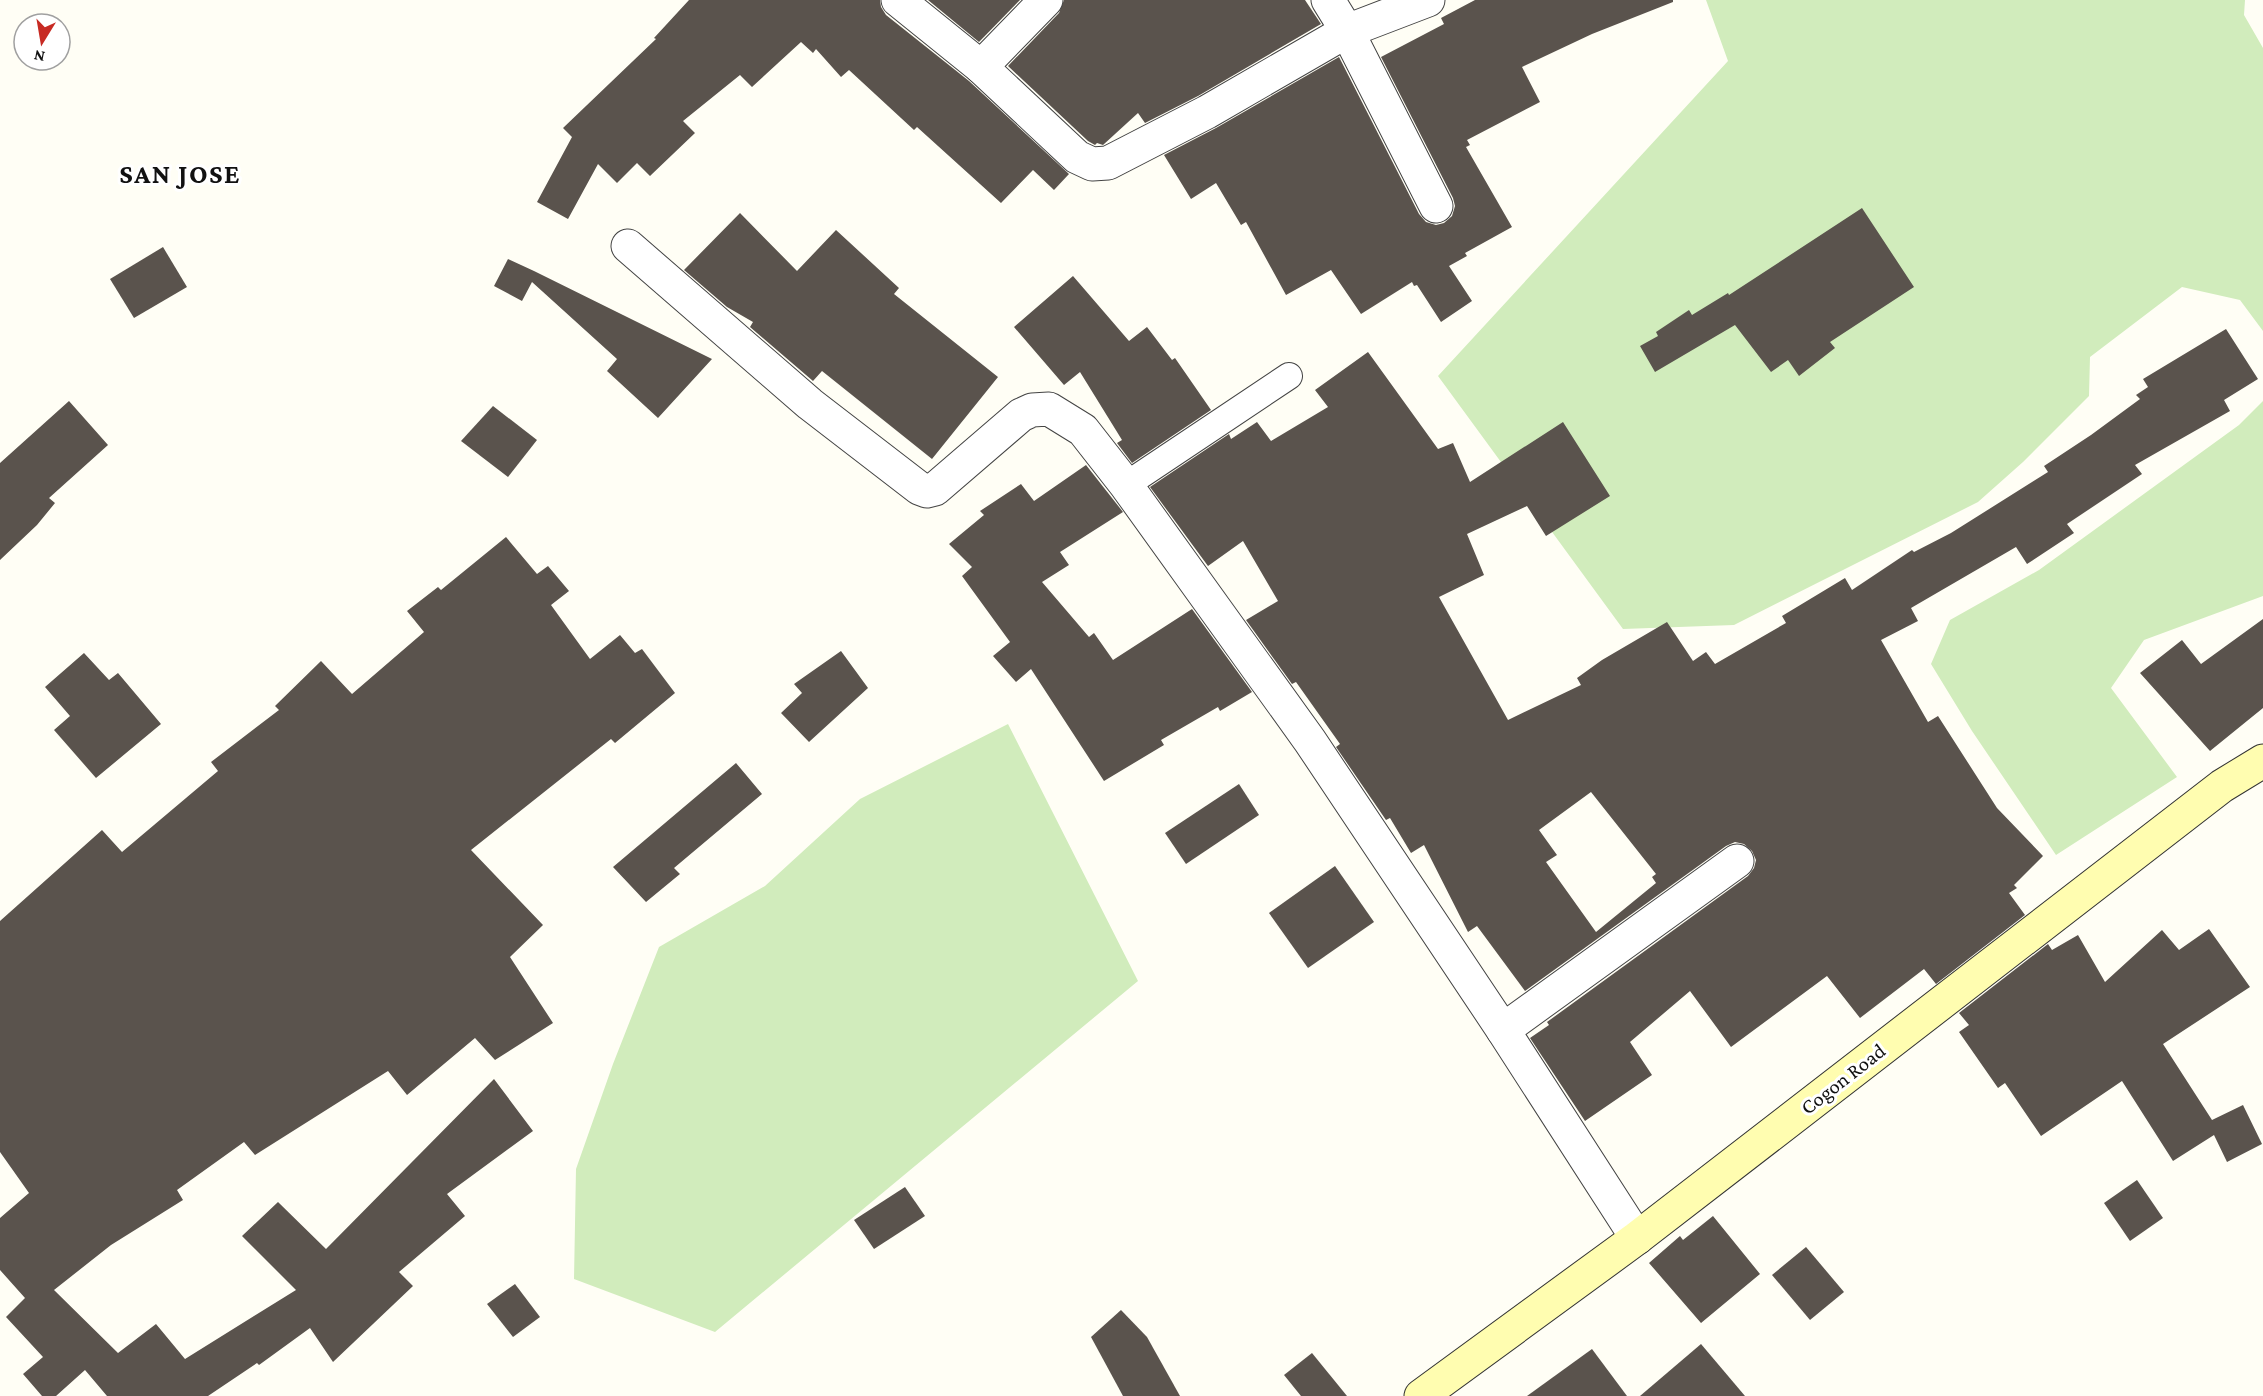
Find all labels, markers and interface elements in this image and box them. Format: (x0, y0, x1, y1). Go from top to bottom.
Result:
north arrow (12, 12, 72, 72)
text: N (32, 47, 46, 66)
district label: SAN JOSE (119, 159, 241, 189)
street label: Cogon Road (1796, 1038, 1890, 1120)

